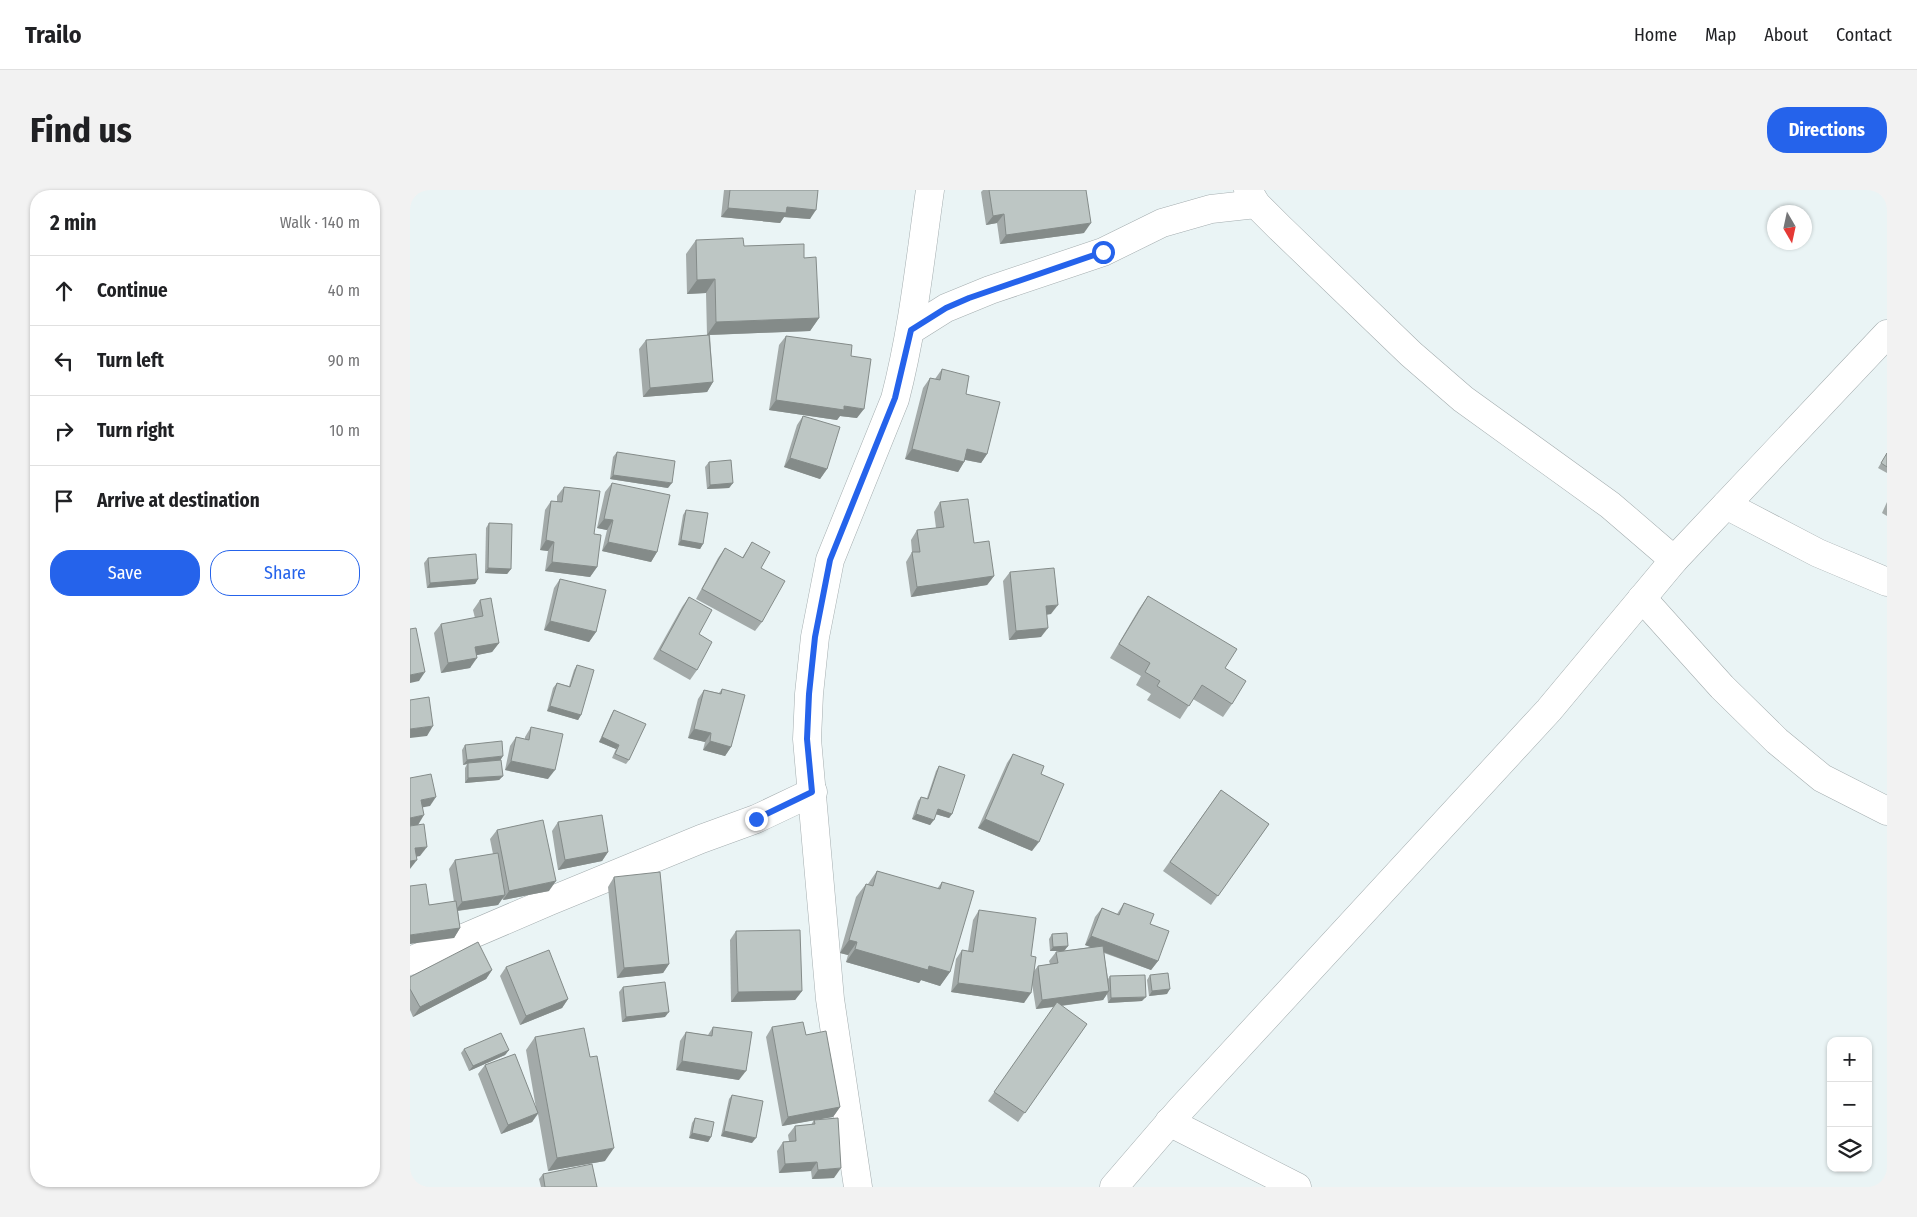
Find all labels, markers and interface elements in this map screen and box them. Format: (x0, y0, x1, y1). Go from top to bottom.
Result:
text: Trailo (25, 21, 82, 49)
text: Home (1634, 24, 1677, 46)
text: Map (1705, 24, 1736, 46)
text: About (1764, 24, 1808, 46)
text: Contact (1836, 24, 1892, 46)
button: Directions (1767, 107, 1887, 153)
text: Find us (30, 109, 132, 151)
north arrow (1767, 205, 1812, 250)
text: 2 min (50, 210, 97, 236)
text: Walk · 140 m (280, 213, 360, 232)
route start (1092, 241, 1115, 264)
icon: ahead (50, 277, 78, 305)
text: Continue (97, 279, 168, 302)
text: 40 m (328, 281, 360, 300)
icon: left (50, 347, 78, 375)
text: Turn left (97, 349, 164, 372)
text: 90 m (328, 351, 360, 370)
icon: right (50, 417, 78, 445)
text: Turn right (97, 419, 174, 442)
text: 10 m (329, 421, 360, 440)
icon: arrive (50, 487, 78, 515)
text: Arrive at destination (97, 489, 260, 512)
button: Save (50, 550, 200, 596)
button: Share (210, 550, 360, 596)
route end (745, 808, 768, 831)
map controls (1827, 1037, 1872, 1172)
button: + (1827, 1037, 1872, 1082)
button: − (1827, 1082, 1872, 1127)
button: layers (1827, 1127, 1872, 1172)

